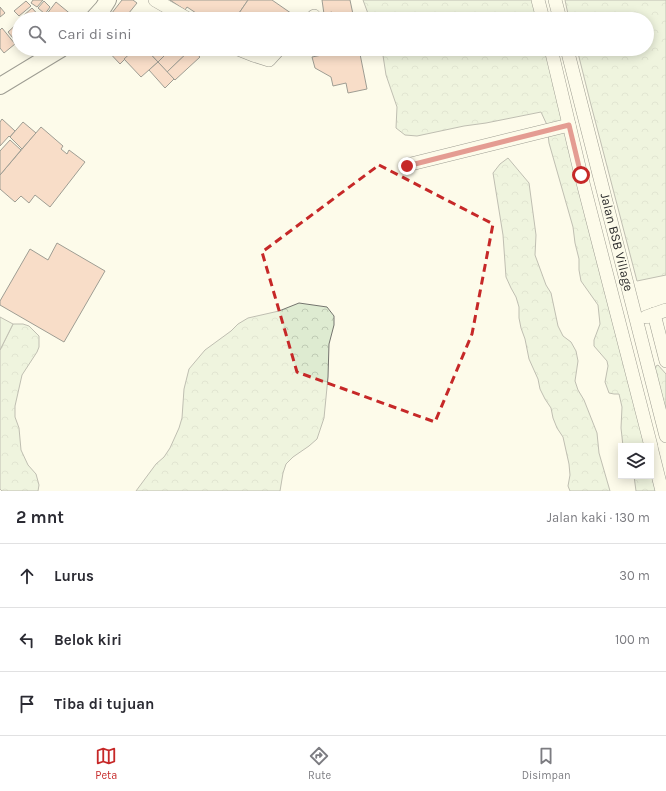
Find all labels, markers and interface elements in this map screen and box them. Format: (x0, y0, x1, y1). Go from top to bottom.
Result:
search box (12, 12, 654, 56)
icon: search (26, 23, 48, 45)
text: Cari di sini (58, 25, 132, 43)
route end (398, 157, 416, 175)
route start (572, 166, 590, 184)
street label: Jalan BSB Village (598, 191, 637, 293)
map controls (618, 443, 654, 479)
button: layers (618, 443, 654, 479)
text: 2 mnt (16, 507, 64, 527)
text: Jalan kaki · 130 m (547, 510, 650, 525)
icon: ahead (16, 565, 38, 587)
text: Lurus (54, 567, 94, 585)
text: 30 m (619, 568, 650, 583)
icon: left (16, 629, 38, 651)
text: Belok kiri (54, 631, 122, 649)
text: 100 m (615, 632, 650, 647)
icon: arrive (16, 693, 38, 715)
text: Tiba di tujuan (54, 695, 154, 713)
tab: Peta (95, 745, 117, 782)
tab: Rute (308, 745, 331, 782)
tab: Disimpan (522, 745, 571, 782)

